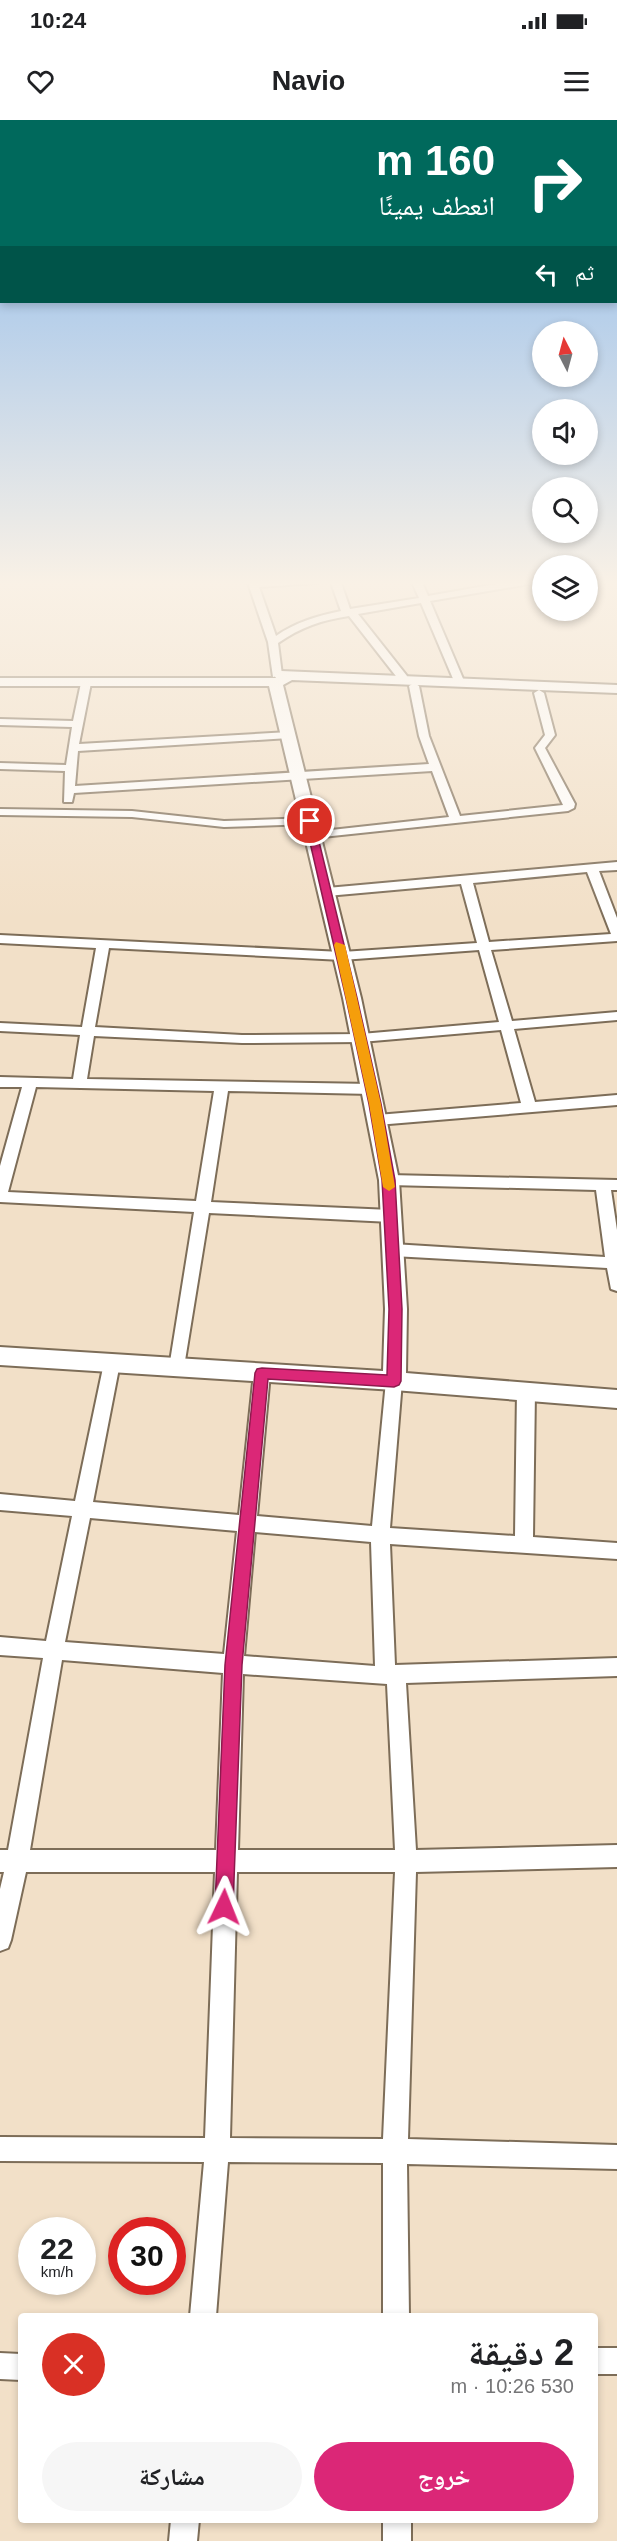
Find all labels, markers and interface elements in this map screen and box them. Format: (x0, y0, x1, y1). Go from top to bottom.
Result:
text: 10:24 (30, 8, 86, 33)
icon: heart (24, 65, 57, 98)
icon: menu (560, 65, 593, 98)
text: Navio (272, 66, 345, 96)
text: 160 m (376, 137, 495, 184)
icon: right (516, 144, 594, 222)
text: انعطف يمينًا (379, 191, 495, 221)
icon: left (530, 258, 563, 291)
text: ثم (575, 260, 594, 285)
north arrow (532, 321, 598, 387)
map controls (532, 321, 598, 621)
button: sound (532, 399, 598, 465)
button: search (532, 477, 598, 543)
button: layers (532, 555, 598, 621)
pin (284, 795, 335, 846)
icon: arrive (293, 804, 326, 837)
position arrow (192, 1875, 256, 1939)
speed limit sign: 30 (108, 2217, 186, 2295)
text: 22 (40, 2232, 74, 2265)
text: km/h (41, 2263, 73, 2280)
text: 2 دقيقة (468, 2332, 574, 2373)
button: close (42, 2333, 105, 2396)
text: 530 m · 10:26 (451, 2375, 574, 2397)
button: مشاركة (42, 2442, 302, 2511)
button: خروج (314, 2442, 574, 2511)

